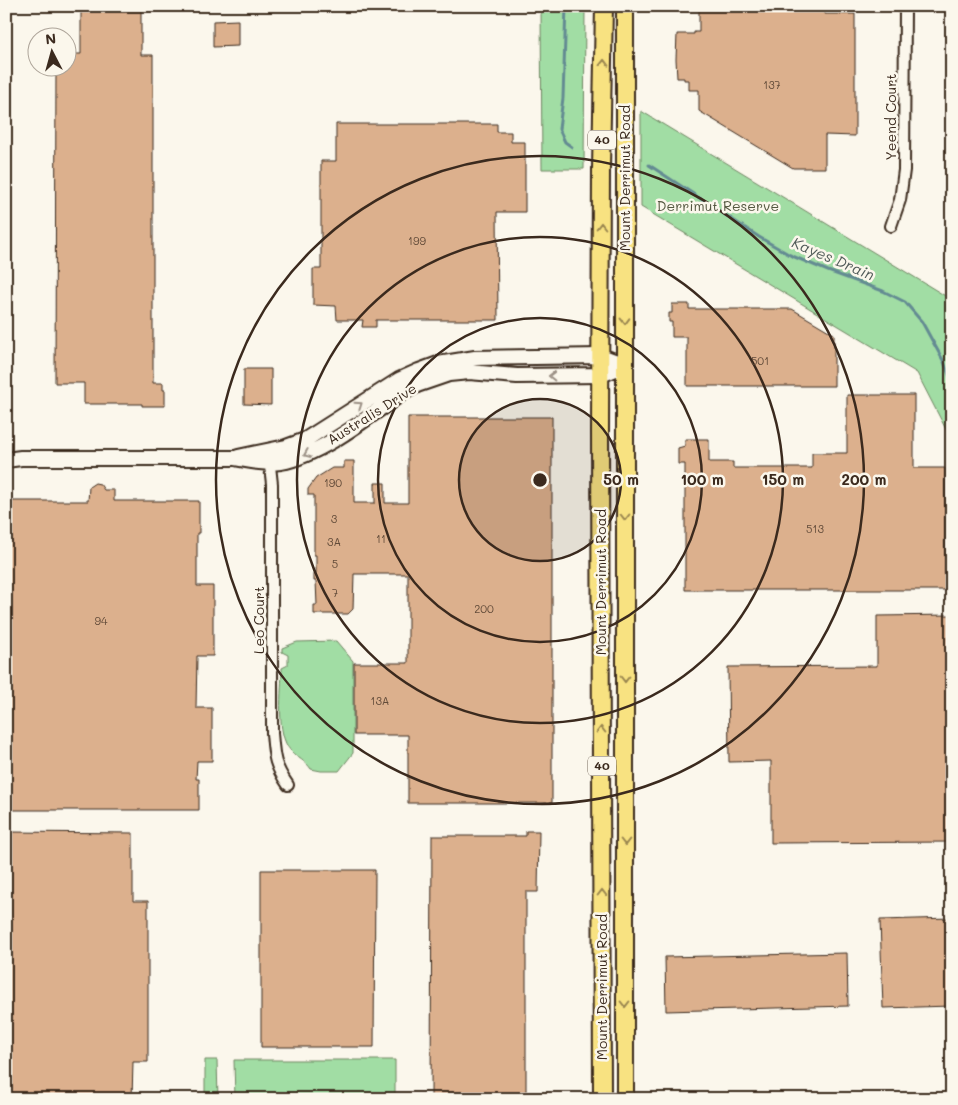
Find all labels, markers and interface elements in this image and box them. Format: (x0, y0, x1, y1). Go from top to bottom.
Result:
north arrow (28, 28, 78, 78)
text: N (44, 29, 57, 49)
one-way arrow (598, 59, 609, 67)
street label: Yeend Court (881, 74, 900, 160)
house number: 137 (763, 77, 781, 92)
street label: Mount Derrimut Road (615, 105, 634, 251)
road number: 40 (588, 130, 616, 150)
park label: Derrimut Reserve (657, 196, 779, 215)
one-way arrow (596, 221, 606, 229)
water label: Kayes Drain (789, 232, 878, 284)
house number: 199 (408, 233, 426, 248)
one-way arrow (620, 318, 630, 325)
house number: 501 (751, 353, 769, 368)
one-way arrow (548, 371, 556, 381)
street label: Australis Drive (323, 378, 420, 449)
one-way arrow (353, 402, 362, 411)
one-way arrow (303, 447, 312, 458)
text: 50 m (603, 469, 639, 489)
text: 100 m (680, 469, 724, 489)
text: 150 m (762, 469, 804, 489)
text: 200 m (842, 469, 887, 489)
centre of rings (531, 471, 549, 489)
house number: 190 (324, 475, 342, 490)
street label: Mount Derrimut Road (591, 509, 610, 655)
house number: 3 (331, 511, 338, 526)
one-way arrow (620, 513, 630, 521)
house number: 513 (806, 521, 824, 536)
house number: 11 (376, 531, 386, 546)
house number: 3A (327, 534, 341, 549)
house number: 5 (332, 556, 338, 571)
house number: 7 (332, 585, 338, 600)
street label: Leo Court (249, 586, 268, 654)
house number: 200 (474, 601, 494, 616)
house number: 94 (95, 613, 108, 628)
one-way arrow (620, 676, 630, 683)
house number: 13A (371, 693, 389, 708)
one-way arrow (596, 726, 606, 734)
road number: 40 (588, 756, 616, 776)
one-way arrow (620, 838, 630, 846)
one-way arrow (597, 888, 607, 896)
street label: Mount Derrimut Road (592, 914, 611, 1060)
one-way arrow (620, 1000, 630, 1008)

